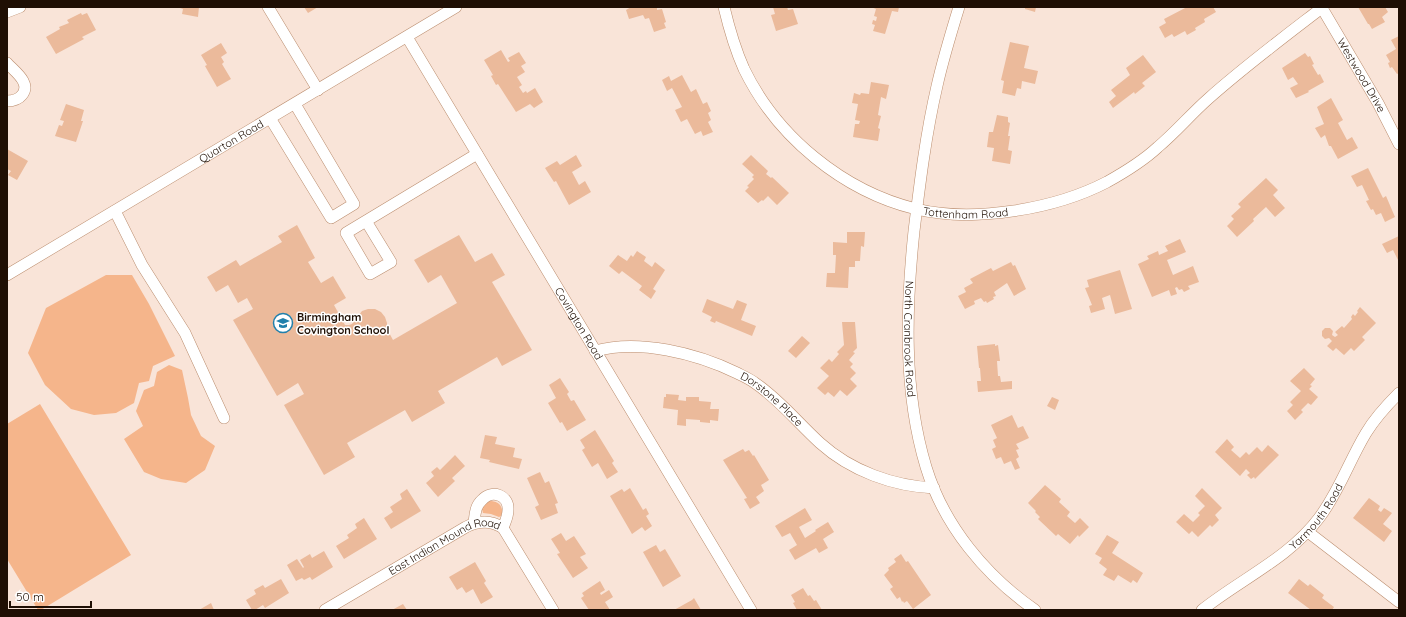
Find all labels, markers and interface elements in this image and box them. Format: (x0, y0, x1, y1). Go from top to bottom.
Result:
street label: Westwood Drive (1334, 36, 1389, 115)
street label: Quarton Road (196, 117, 266, 166)
street label: Tottenham Road (922, 204, 1009, 222)
street label: North Cranbrook Road (901, 280, 919, 398)
street label: Covington Road (552, 284, 606, 362)
place label: Birmingham Covington School (297, 310, 389, 337)
school or university icon: Birmingham Covington School (272, 312, 294, 334)
street label: Dorstone Place (738, 369, 806, 429)
street label: Yarmouth Road (1286, 481, 1346, 552)
street label: East Indian Mound Road (386, 515, 503, 578)
scale bar (10, 583, 91, 609)
text: 50 m (16, 589, 44, 604)

